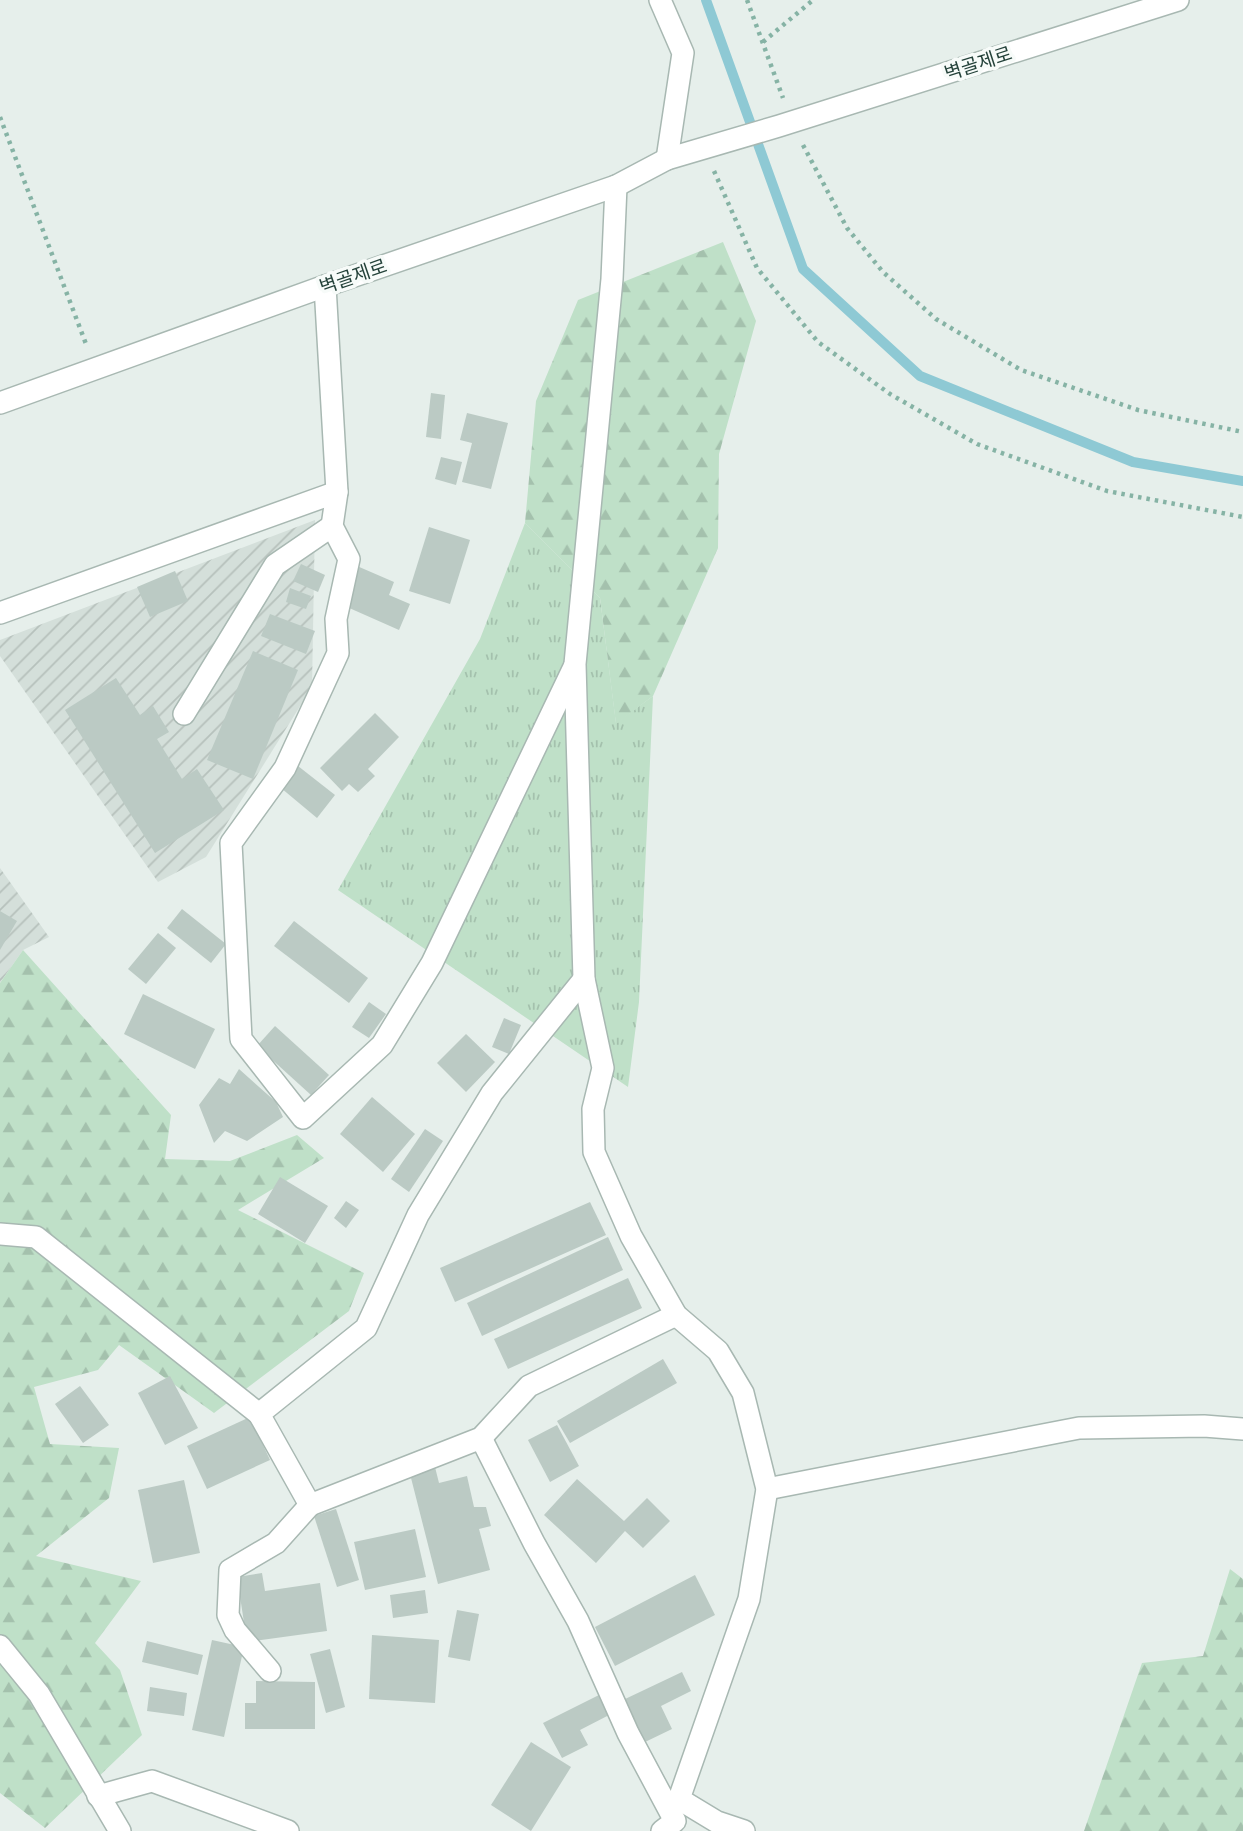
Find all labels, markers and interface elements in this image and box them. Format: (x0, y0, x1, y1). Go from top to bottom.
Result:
street label: 벽골제로 (941, 41, 1015, 85)
street label: 벽골제로 (316, 253, 390, 299)

